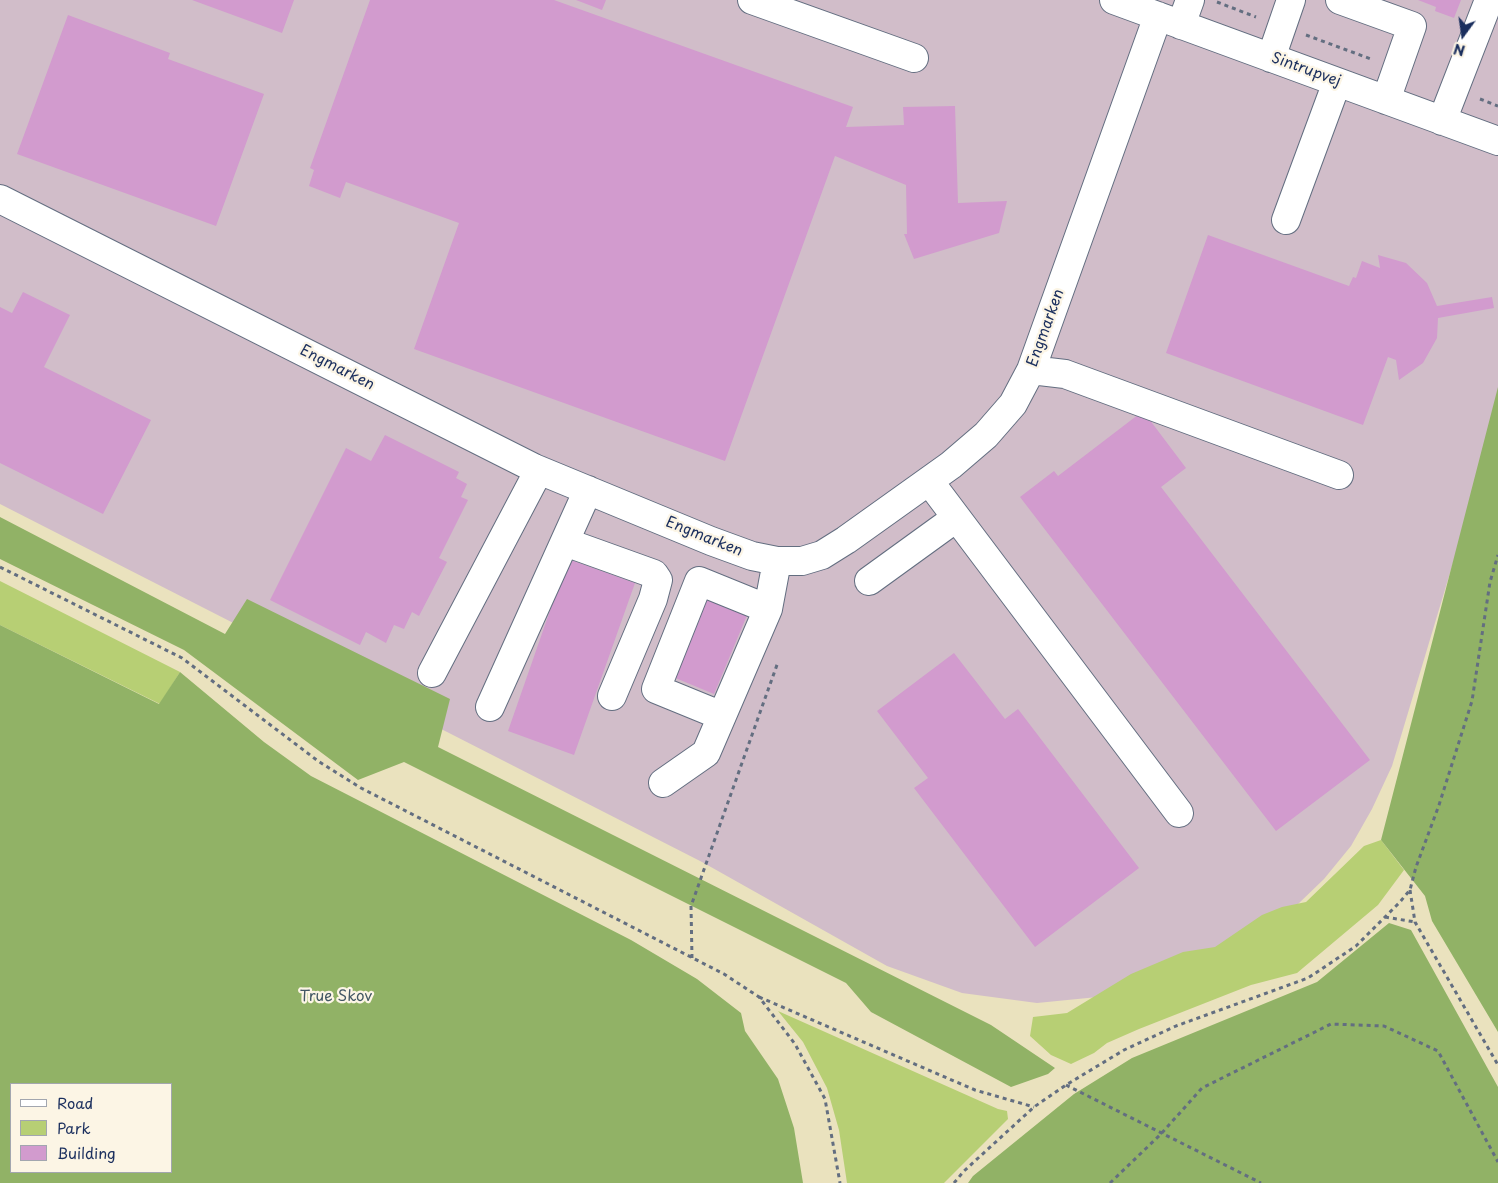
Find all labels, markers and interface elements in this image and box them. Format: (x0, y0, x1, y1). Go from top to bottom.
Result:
north arrow (1438, 10, 1488, 60)
text: N (1451, 39, 1467, 62)
street label: Sintrupvej (1269, 49, 1343, 91)
street label: Engmarken (1024, 287, 1068, 369)
street label: Engmarken (297, 342, 377, 394)
street label: Engmarken (663, 513, 745, 561)
park label: True Skov (300, 988, 372, 1006)
legend (10, 1083, 172, 1173)
text: Road (57, 1091, 93, 1114)
text: Park (57, 1116, 91, 1139)
text: Building (57, 1141, 116, 1164)

